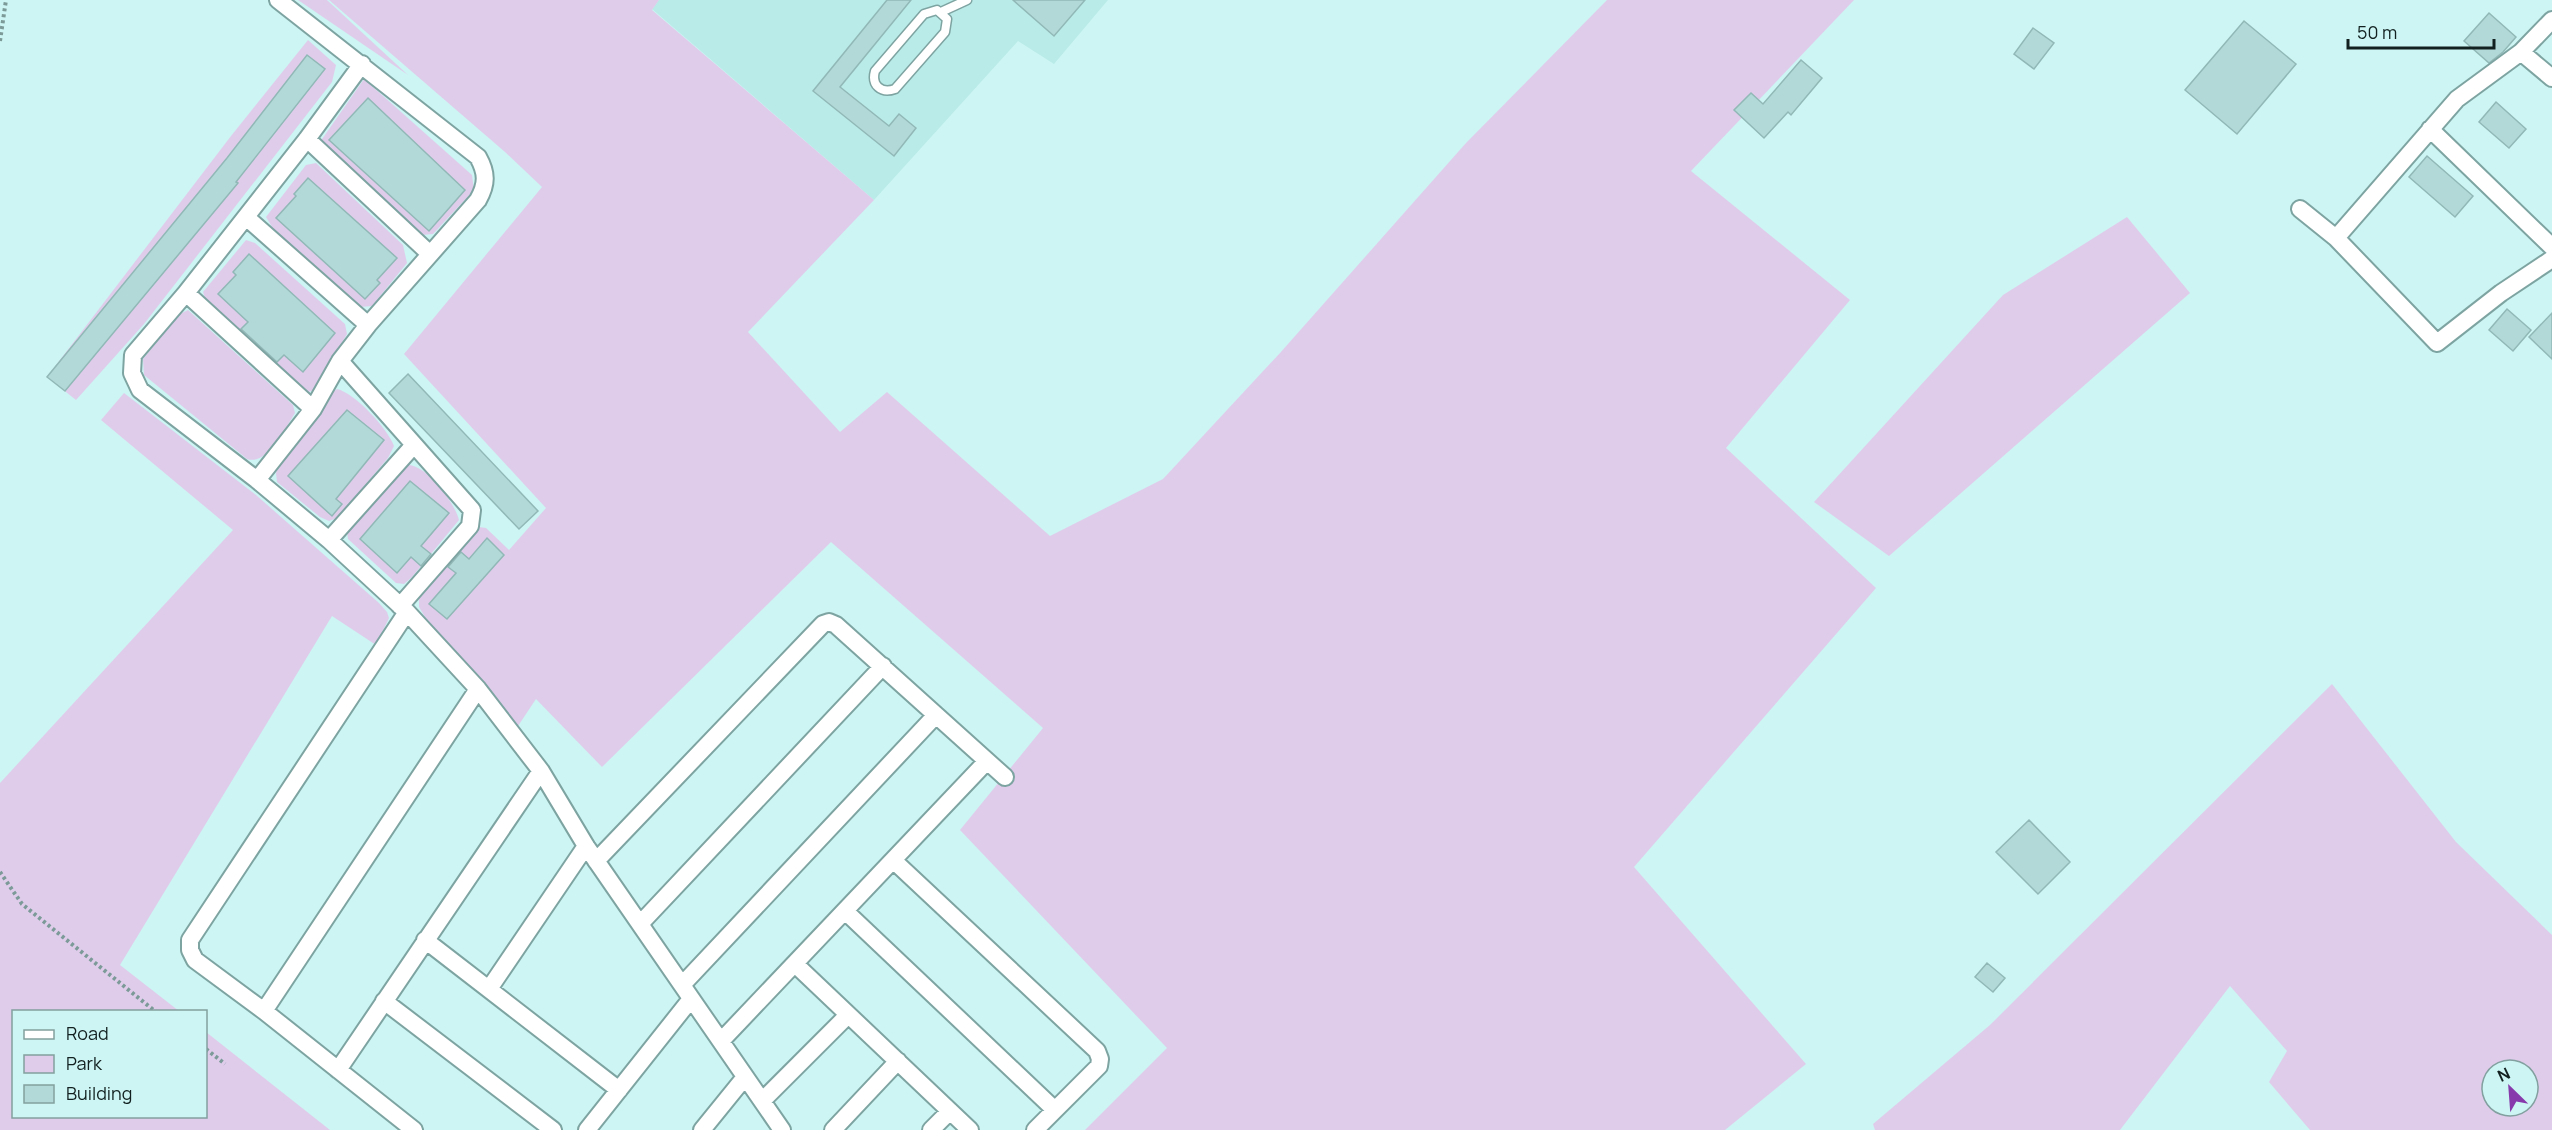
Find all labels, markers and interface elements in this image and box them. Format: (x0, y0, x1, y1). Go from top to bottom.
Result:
scale bar (2348, 12, 2494, 50)
text: 50 m (2357, 20, 2397, 44)
legend (12, 1010, 207, 1118)
text: Road (66, 1021, 109, 1045)
text: Park (66, 1051, 103, 1075)
north arrow (2480, 1058, 2540, 1118)
text: N (2494, 1062, 2514, 1087)
text: Building (66, 1081, 132, 1105)

